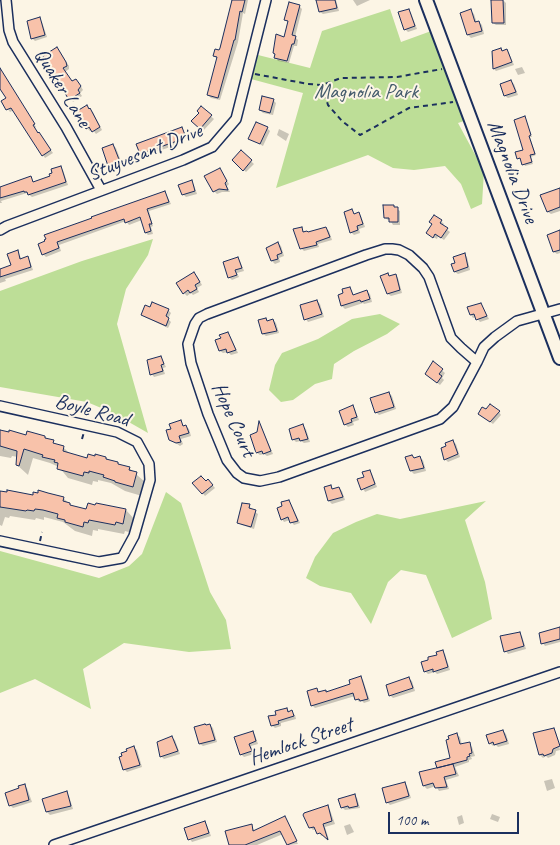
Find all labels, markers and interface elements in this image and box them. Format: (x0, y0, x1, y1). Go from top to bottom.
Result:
street label: Quaker Lane (28, 44, 96, 132)
park label: Magnolia Park (314, 79, 418, 105)
street label: Magnolia Drive (481, 117, 543, 227)
street label: Stuyvesant Drive (84, 119, 206, 187)
street label: Hope Court (205, 379, 261, 461)
street label: Boyle Road (52, 389, 132, 433)
street label: Hemlock Street (246, 713, 356, 771)
scale bar (390, 802, 521, 834)
text: 100 m (396, 811, 428, 830)

